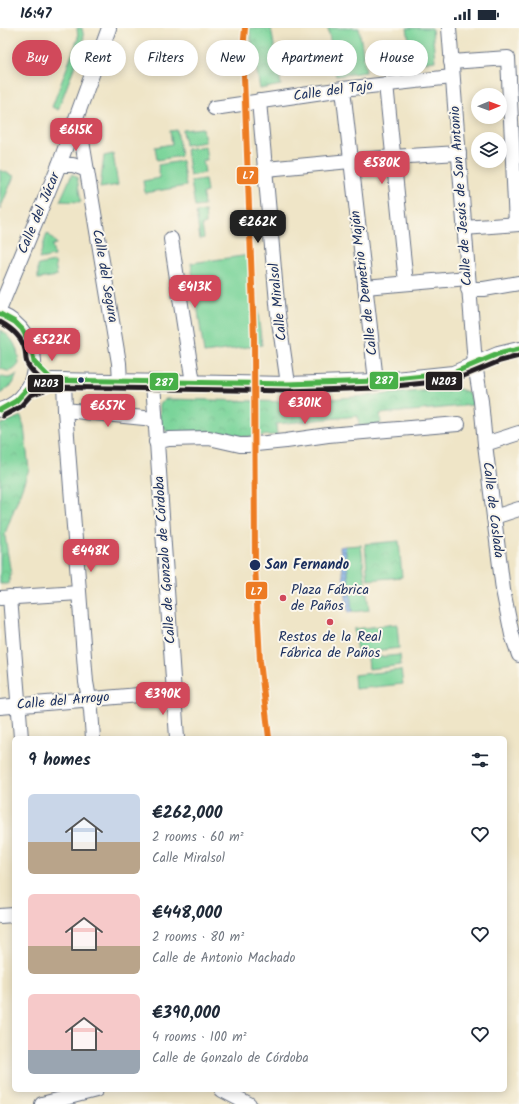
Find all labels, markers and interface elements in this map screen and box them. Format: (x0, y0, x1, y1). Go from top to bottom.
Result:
text: 16:47 (20, 2, 52, 26)
chip: Buy (12, 40, 62, 76)
chip: Rent (70, 40, 126, 76)
chip: Filters (134, 40, 198, 76)
chip: New (206, 40, 259, 76)
chip: Apartment (267, 40, 357, 76)
chip: House (365, 40, 428, 76)
street label: Calle del Tajo (292, 75, 374, 107)
north arrow (471, 88, 507, 124)
map controls (471, 88, 507, 168)
street label: Calle de Jesús de San Antonio (444, 105, 478, 287)
pin: €615K (48, 118, 104, 152)
text: €615K (59, 120, 93, 141)
button: layers (471, 132, 507, 168)
pin: €580K (354, 151, 410, 185)
text: €580K (364, 153, 401, 174)
line badge: L7 (236, 166, 259, 185)
text: L7 (242, 167, 254, 185)
street label: Calle del Júcar (12, 168, 67, 257)
street label: Calle de Demetrio Maján (344, 209, 384, 357)
pin: €262K (230, 210, 286, 244)
text: €262K (239, 212, 277, 233)
street label: Calle del Segura (86, 228, 124, 324)
street label: Calle Miralsol (263, 261, 293, 342)
pin: €413K (167, 275, 223, 309)
text: €413K (178, 277, 212, 298)
pin: €522K (24, 328, 80, 362)
text: €522K (33, 330, 71, 351)
line badge: 287 (369, 371, 399, 390)
line badge: N203 (425, 371, 463, 391)
line badge: 287 (149, 372, 179, 391)
text: 287 (375, 372, 394, 390)
text: N203 (431, 373, 457, 391)
line badge: N203 (27, 374, 64, 393)
text: 287 (155, 374, 174, 392)
text: N203 (33, 375, 59, 393)
unlabelled marker (76, 375, 86, 385)
pin: €301K (277, 391, 333, 425)
text: €301K (288, 393, 322, 414)
pin: €657K (80, 394, 136, 428)
text: €657K (90, 396, 126, 417)
street label: Calle de Coslada (476, 461, 510, 559)
street label: Calle de Gonzalo de Córdoba (148, 475, 182, 645)
pin: €448K (63, 539, 119, 573)
text: €448K (72, 541, 110, 562)
place label: San Fernando (265, 554, 350, 576)
marker: San Fernando (248, 558, 262, 572)
place label: Plaza Fábrica de Paños (291, 579, 369, 617)
line badge: L7 (245, 581, 268, 600)
text: L7 (250, 583, 262, 601)
marker: Plaza Fábrica de Paños (278, 593, 288, 603)
marker: Restos de la Real Fábrica de Paños (325, 617, 335, 627)
place label: Restos de la Real Fábrica de Paños (279, 626, 382, 664)
pin: €390K (135, 682, 191, 716)
text: €390K (145, 684, 181, 705)
street label: Calle del Arroyo (16, 686, 110, 716)
text: 9 homes (28, 747, 91, 774)
icon: filters (469, 749, 491, 771)
text: €262,000 (152, 800, 222, 827)
icon: home (60, 810, 108, 858)
icon: heart (469, 823, 491, 845)
text: 2 rooms · 60 m² (152, 827, 244, 848)
text: Calle Miralsol (152, 848, 225, 869)
text: €448,000 (152, 900, 222, 927)
icon: home (60, 910, 108, 958)
icon: heart (469, 923, 491, 945)
text: 2 rooms · 80 m² (152, 927, 244, 948)
text: Calle de Antonio Machado (152, 948, 295, 969)
text: €390,000 (152, 1000, 220, 1027)
icon: home (60, 1010, 108, 1058)
icon: heart (469, 1023, 491, 1045)
text: 4 rooms · 100 m² (152, 1027, 247, 1048)
text: Calle de Gonzalo de Córdoba (152, 1048, 309, 1069)

